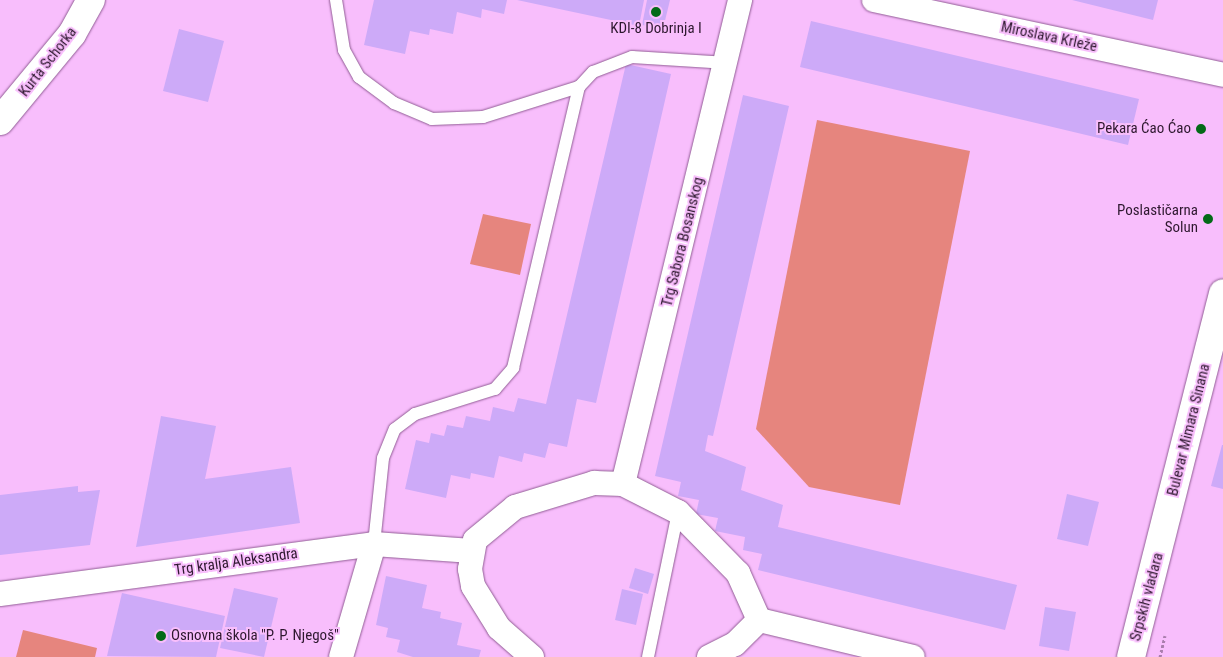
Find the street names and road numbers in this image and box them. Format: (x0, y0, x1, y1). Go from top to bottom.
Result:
street label: Miroslava Krleže (999, 18, 1099, 56)
street label: Kurta Schorka (15, 24, 81, 100)
street label: Trg Sabora Bosanskog (658, 175, 708, 309)
street label: Bulevar Mimara Sinana (1164, 362, 1214, 498)
street label: Trg kralja Aleksandra (173, 544, 299, 580)
street label: Srpskih vladara (1127, 551, 1167, 643)

